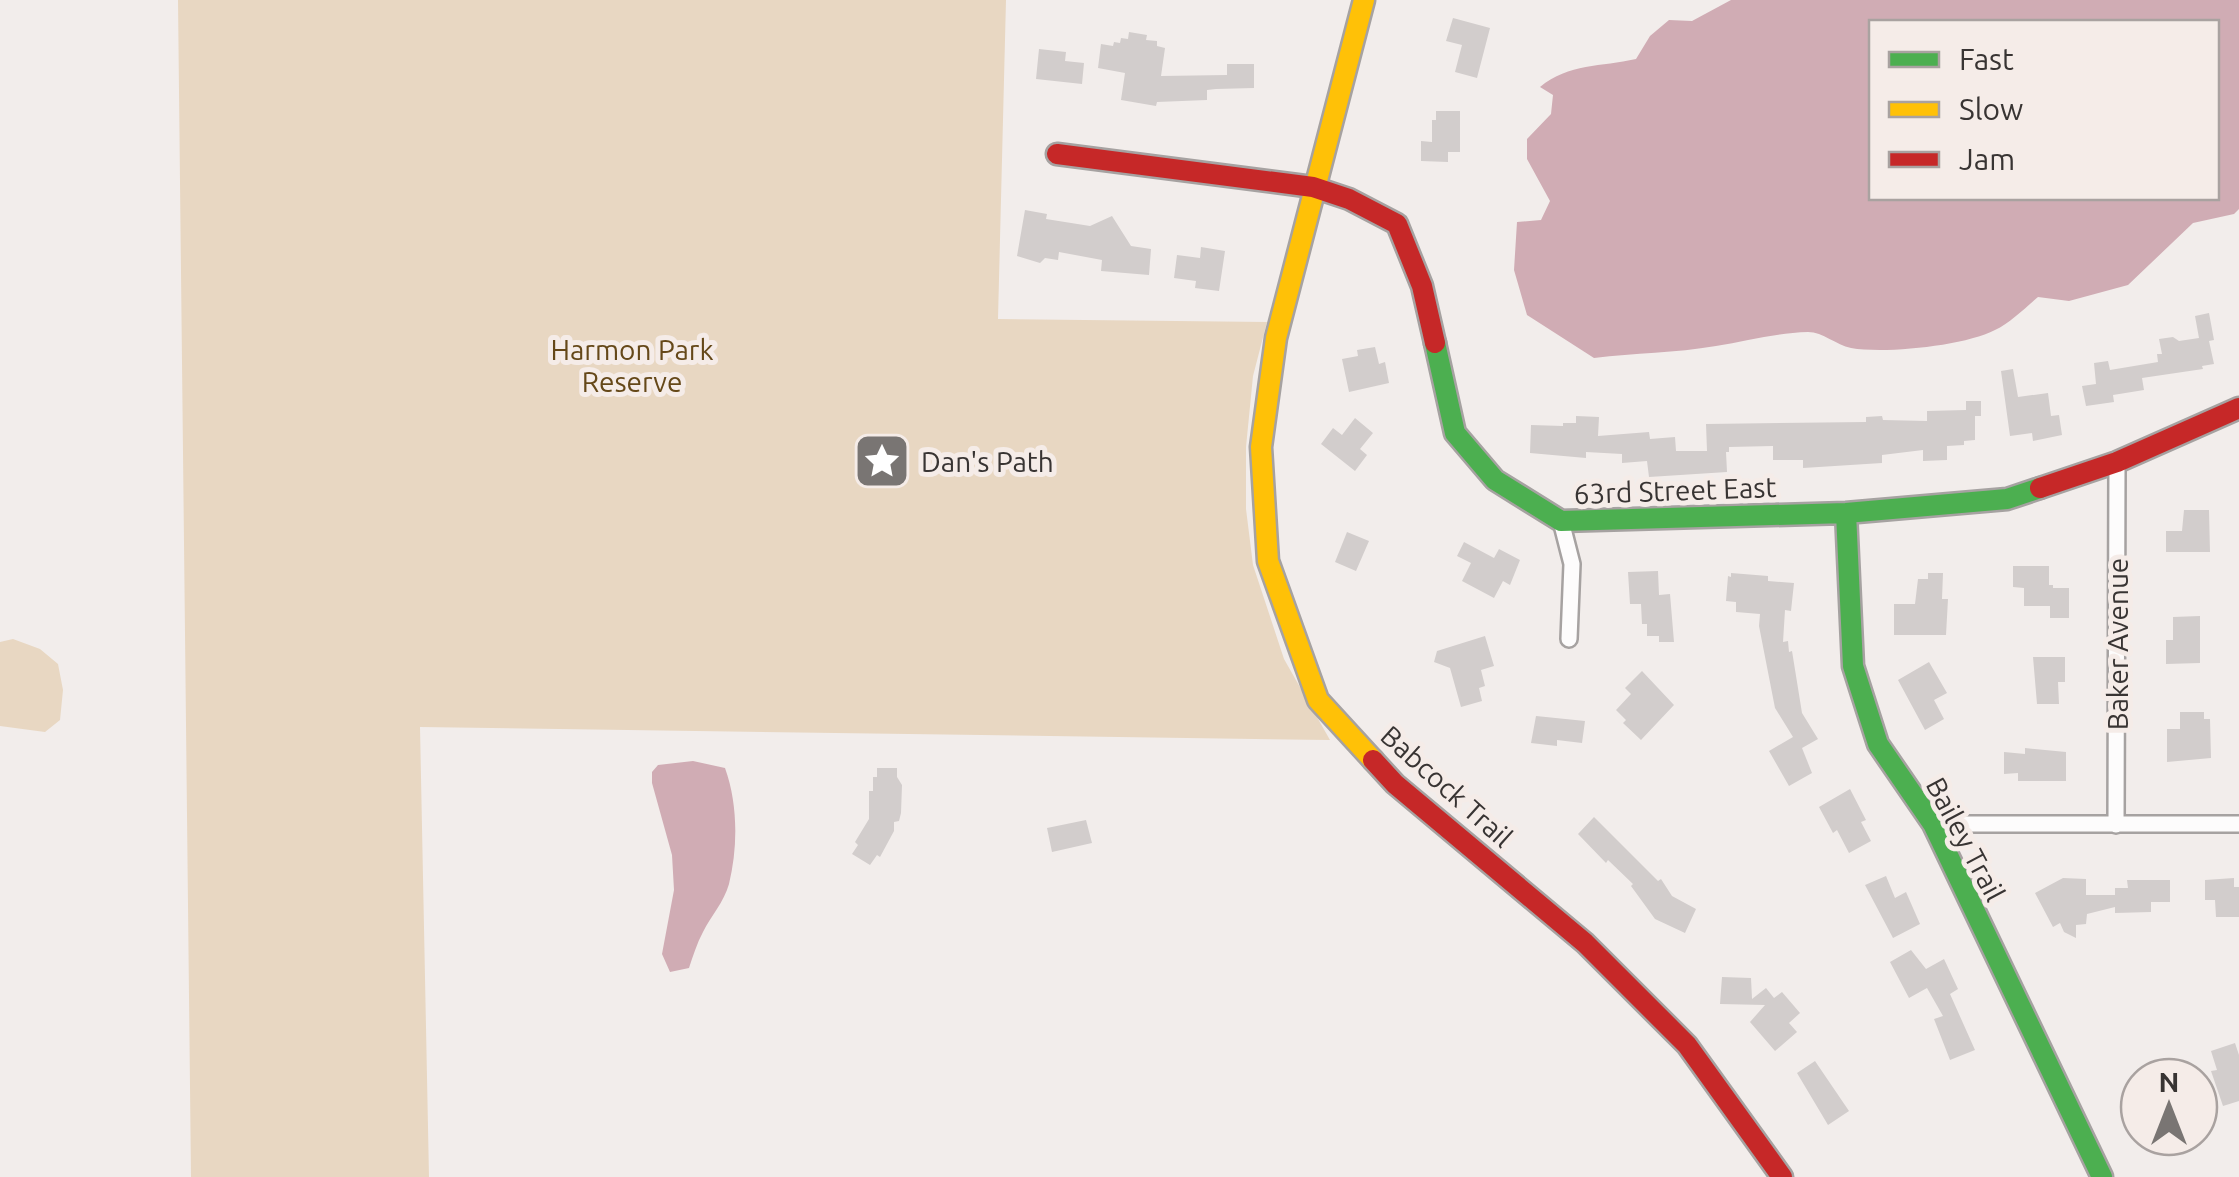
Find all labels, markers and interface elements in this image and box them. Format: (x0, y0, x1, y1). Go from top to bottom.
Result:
legend (1869, 20, 2219, 200)
text: Fast (1959, 42, 2014, 76)
text: Slow (1959, 92, 2023, 126)
text: Jam (1959, 142, 2015, 176)
park label: Harmon Park Reserve (550, 334, 714, 397)
place icon: Dan's Path (852, 431, 912, 491)
place label: Dan's Path (921, 446, 1054, 477)
street label: 63rd Street East (1573, 471, 1777, 509)
street label: Baker Avenue (2102, 558, 2133, 730)
street label: Babcock Trail (1375, 719, 1519, 853)
street label: Bailey Trail (1921, 772, 2011, 906)
north arrow (2119, 1057, 2219, 1157)
text: N (2159, 1066, 2179, 1097)

